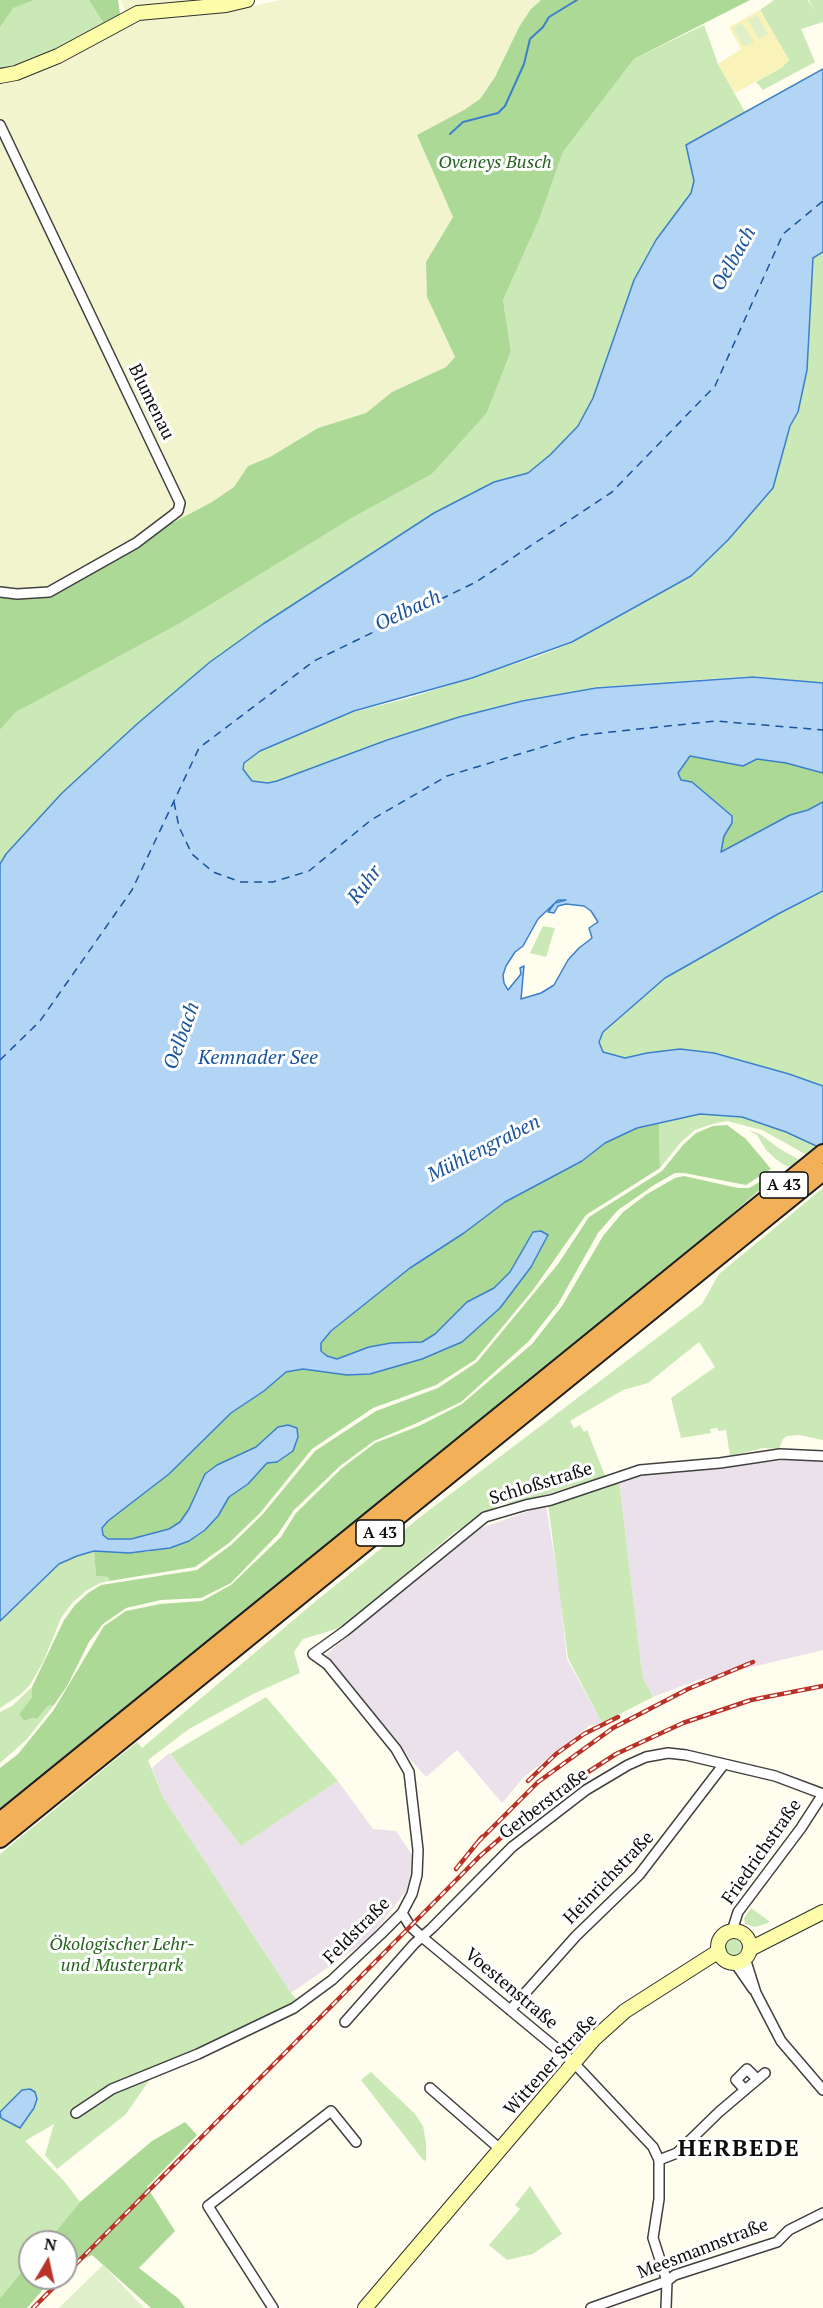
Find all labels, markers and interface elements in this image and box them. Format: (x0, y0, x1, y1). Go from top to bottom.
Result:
park label: Oveneys Busch (438, 152, 552, 174)
water label: Oelbach (707, 223, 761, 295)
street label: Blumenau (123, 361, 179, 443)
water label: Oelbach (371, 585, 445, 637)
water label: Ruhr (343, 861, 387, 909)
water label: Oelbach (159, 999, 205, 1073)
water label: Kemnader See (198, 1046, 318, 1070)
water label: Mühlengraben (424, 1110, 544, 1188)
road number: A 43 (760, 1172, 808, 1198)
street label: Schloßstraße (487, 1458, 595, 1510)
road number: A 43 (356, 1520, 404, 1546)
street label: Gerberstraße (496, 1764, 592, 1844)
street label: Friedrichstraße (718, 1795, 806, 1909)
street label: Heinrichstraße (559, 1827, 659, 1929)
street label: Feldstraße (319, 1893, 395, 1969)
park label: Ökologischer Lehr- und Musterpark (49, 1934, 195, 1976)
street label: Voestenstraße (460, 1944, 562, 2034)
street label: Wittener Straße (500, 2010, 602, 2120)
district label: HERBEDE (678, 2135, 800, 2163)
street label: Meesmannstraße (634, 2214, 772, 2284)
north arrow (18, 2230, 78, 2290)
text: N (43, 2232, 58, 2256)

